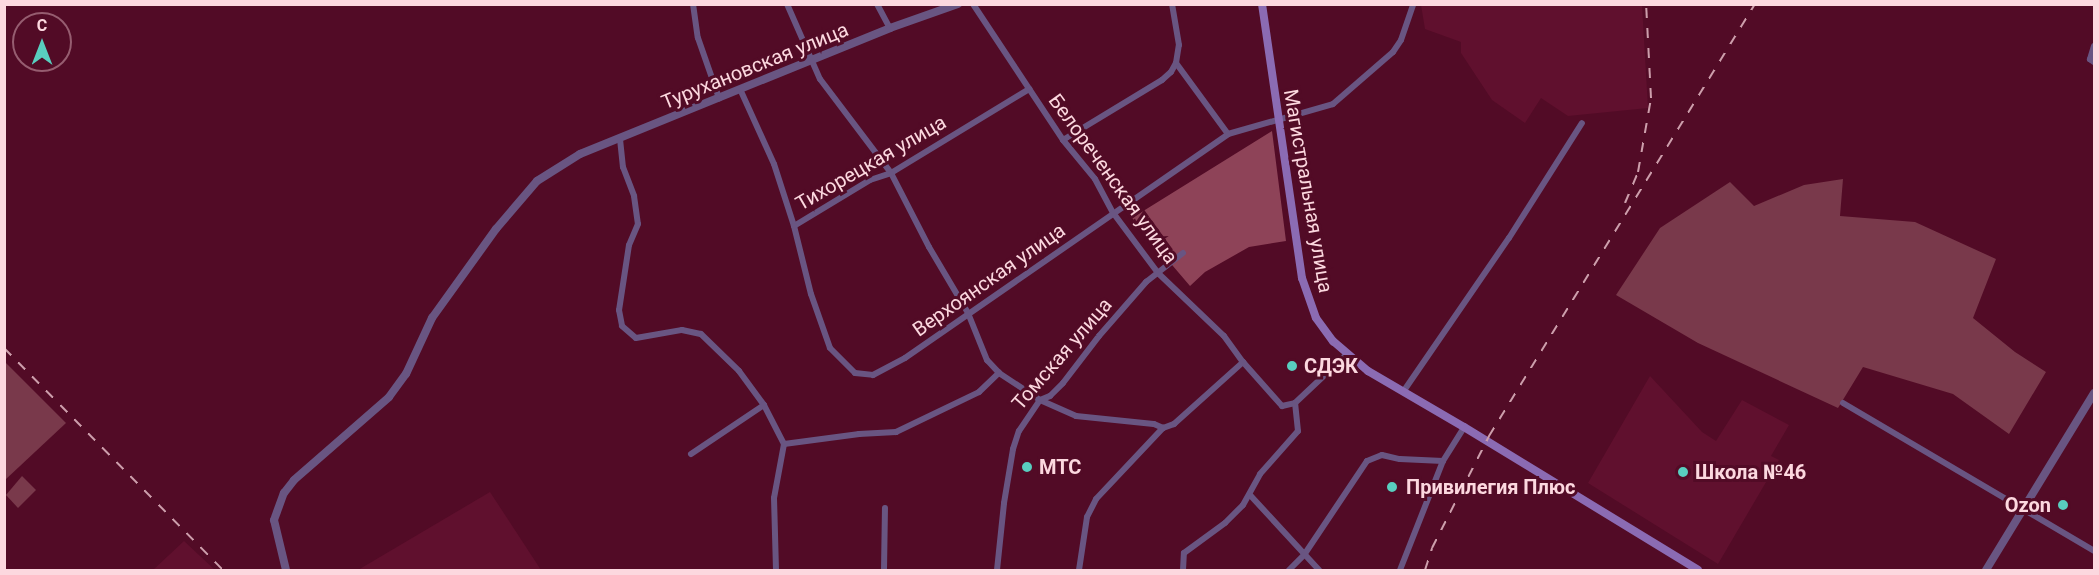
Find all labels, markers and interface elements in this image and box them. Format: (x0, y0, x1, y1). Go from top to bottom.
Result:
north arrow (12, 12, 72, 72)
text: С (37, 16, 47, 35)
street label: Турухановская улица (658, 18, 852, 114)
street label: Магистральная улица (1278, 87, 1338, 295)
street label: Белореченская улица (1043, 89, 1183, 269)
street label: Тихорецкая улица (791, 110, 951, 216)
street label: Верхоянская улица (908, 218, 1070, 342)
street label: Томская улица (1007, 293, 1117, 415)
place label: СДЭК (1304, 354, 1358, 378)
marker: СДЭК (1285, 359, 1299, 373)
place label: МТС (1039, 455, 1081, 479)
marker: МТС (1020, 460, 1034, 474)
place label: Школа №46 (1695, 460, 1806, 484)
marker: Школа №46 (1676, 465, 1690, 479)
place label: Привилегия Плюс (1406, 475, 1576, 499)
marker: Привилегия Плюс (1383, 478, 1401, 496)
place label: Ozon (2005, 493, 2051, 517)
marker: Ozon (2056, 498, 2070, 512)

